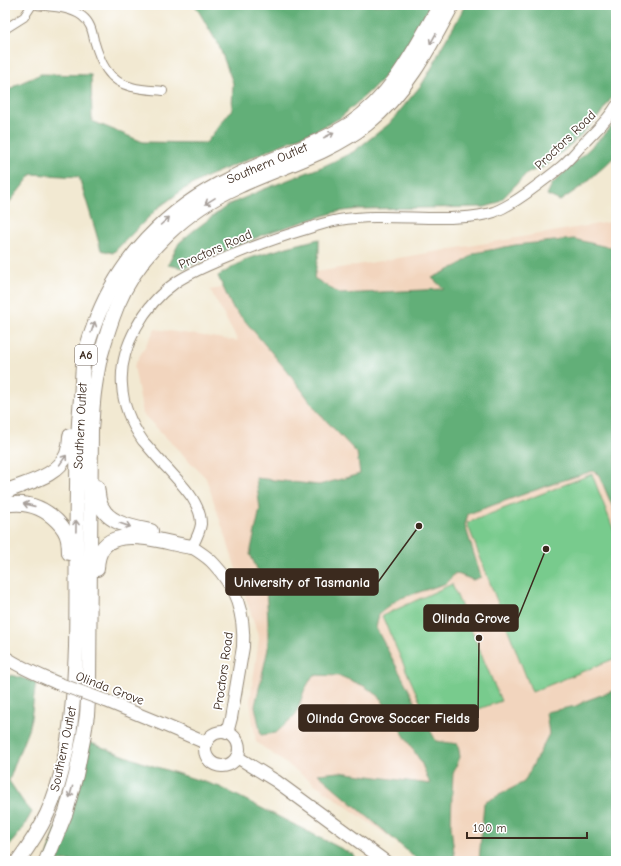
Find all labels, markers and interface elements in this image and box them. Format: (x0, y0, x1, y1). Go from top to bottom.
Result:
one-way arrow (429, 33, 437, 45)
street label: Proctors Road (532, 107, 598, 173)
one-way arrow (323, 131, 335, 138)
street label: Southern Outlet (224, 139, 311, 187)
one-way arrow (204, 198, 216, 206)
one-way arrow (160, 217, 170, 226)
street label: Proctors Road (176, 226, 254, 272)
one-way arrow (90, 322, 98, 334)
road number: A6 (75, 345, 97, 365)
street label: Southern Outlet (70, 381, 90, 470)
one-way arrow (59, 455, 67, 466)
one-way arrow (23, 501, 36, 509)
one-way arrow (73, 520, 80, 533)
one-way arrow (118, 521, 130, 529)
callout: University of Tasmania (226, 569, 378, 595)
text: University of Tasmania (234, 574, 370, 591)
callout: Olinda Grove (424, 605, 518, 631)
text: Olinda Grove (432, 610, 510, 627)
street label: Proctors Road (210, 631, 236, 711)
street label: Olinda Grove (74, 668, 147, 708)
street label: Southern Outlet (47, 704, 80, 793)
callout: Olinda Grove Soccer Fields (299, 705, 478, 731)
text: Olinda Grove Soccer Fields (306, 710, 470, 727)
one-way arrow (67, 786, 74, 799)
scale bar (467, 814, 587, 840)
text: 100 m (473, 821, 506, 835)

